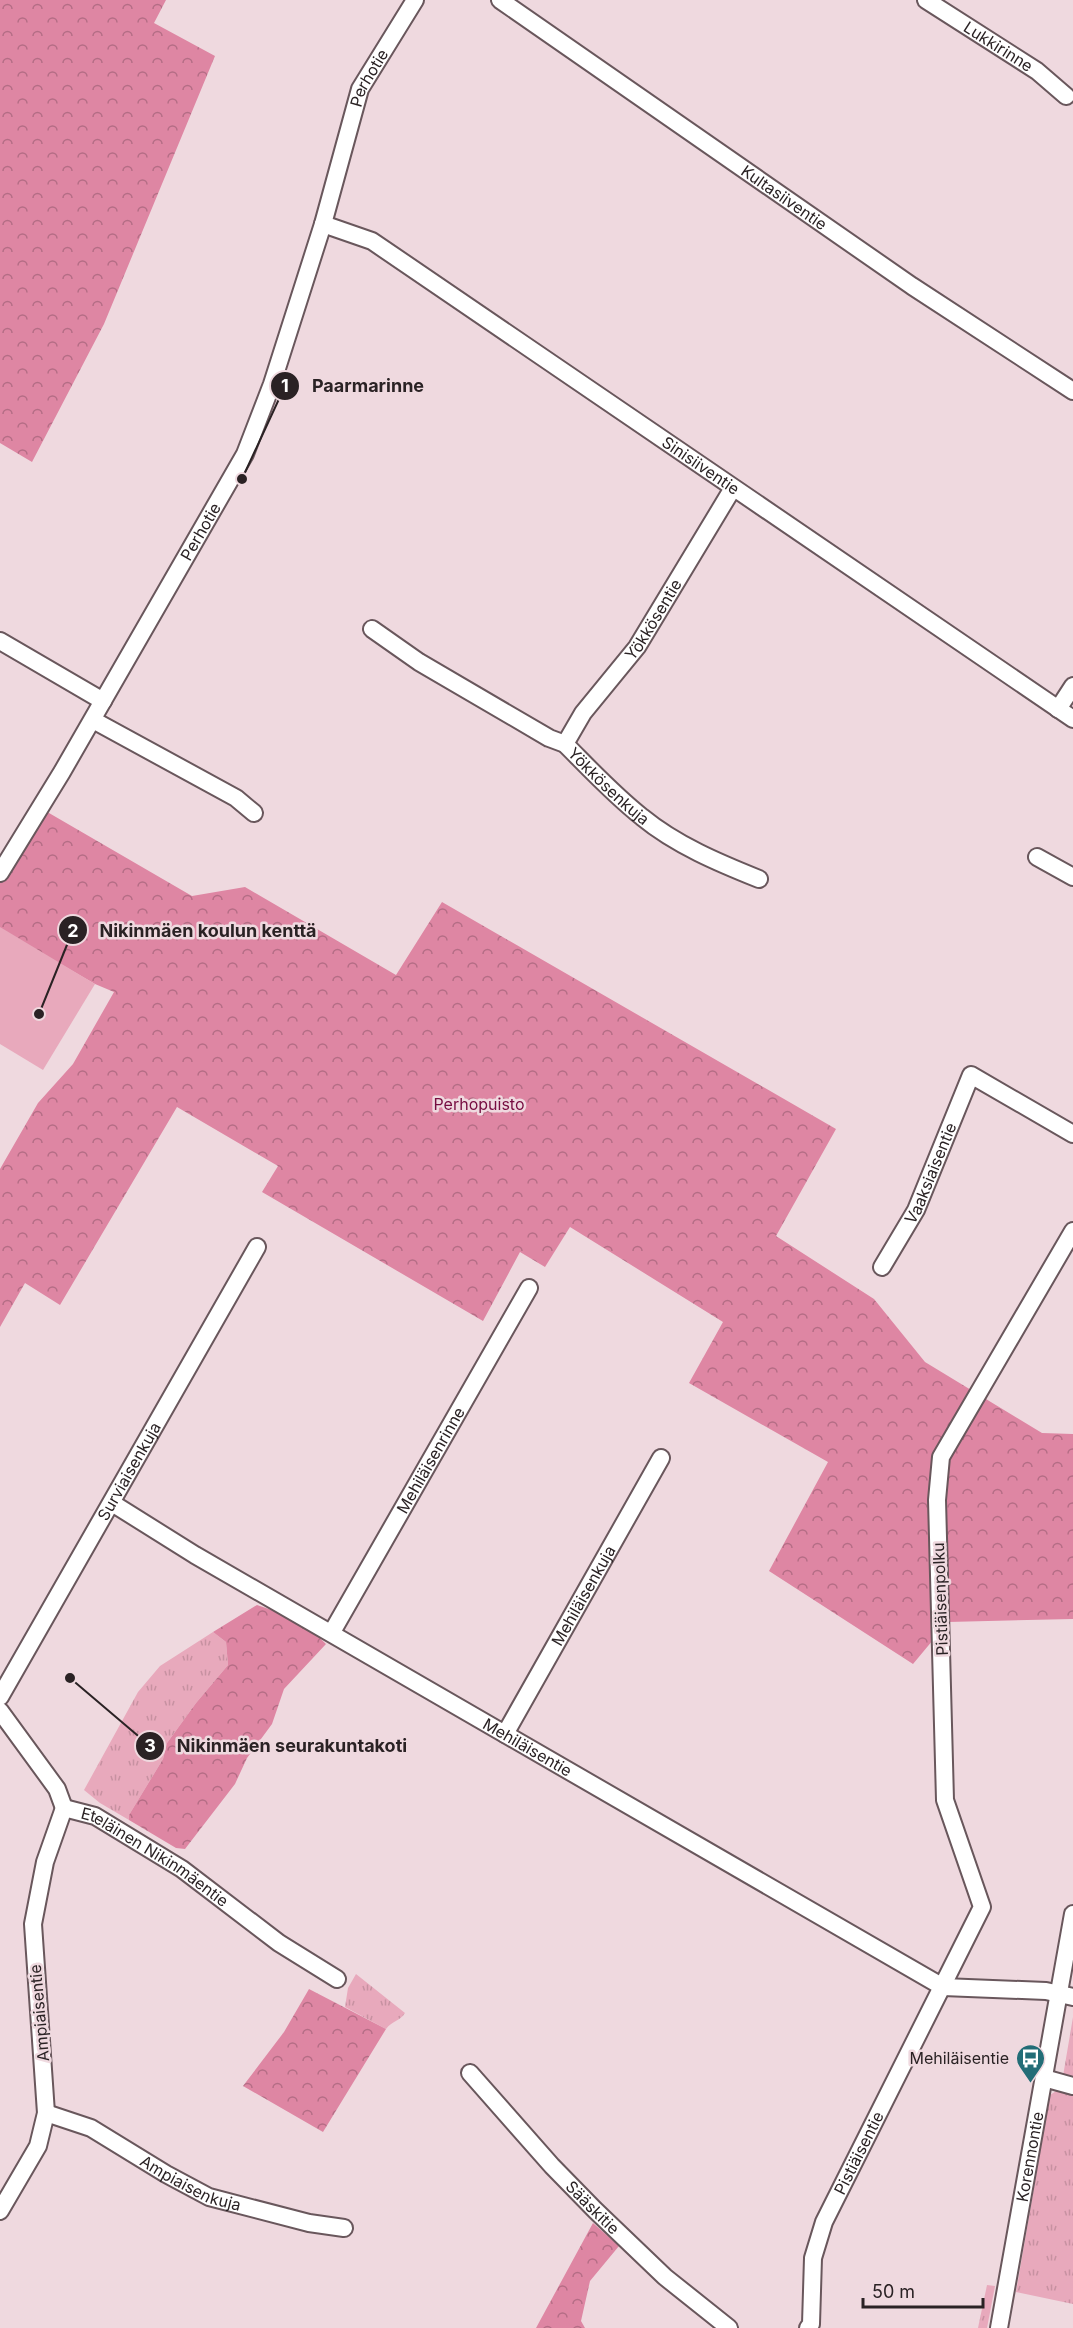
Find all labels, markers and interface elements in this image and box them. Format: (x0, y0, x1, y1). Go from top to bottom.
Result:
street label: Lukkirinne (960, 17, 1037, 76)
street label: Perhotie (346, 45, 392, 109)
street label: Kultasiiventie (737, 161, 831, 234)
callout: Paarmarinne (270, 368, 436, 404)
text: 1 (281, 375, 289, 396)
text: Paarmarinne (312, 375, 424, 396)
street label: Sinisiiventie (658, 432, 744, 499)
street label: Perhotie (176, 499, 225, 564)
street label: Yökkösentie (620, 575, 686, 664)
street label: Yökkösenkuja (564, 743, 654, 829)
callout: Nikinmäen koulun kenttä (58, 912, 329, 948)
text: 2 (67, 920, 79, 941)
text: Nikinmäen koulun kenttä (99, 920, 317, 941)
park label: Perhopuisto (433, 1094, 525, 1114)
street label: Vaaksiaisentie (900, 1120, 961, 1227)
street label: Mehiläisenrinne (392, 1403, 469, 1517)
street label: Surviaisenkuja (93, 1418, 165, 1524)
street label: Mehiläisenkuja (547, 1542, 620, 1649)
street label: Pistiäisenpolku (928, 1542, 952, 1656)
street label: Mehiläisentie (479, 1714, 576, 1781)
callout: Nikinmäen seurakuntakoti (135, 1728, 419, 1764)
text: 3 (144, 1735, 156, 1756)
text: Nikinmäen seurakuntakoti (177, 1735, 407, 1756)
street label: Eteläinen Nikinmäentie (79, 1803, 233, 1911)
street label: Ampiaisentie (25, 1964, 53, 2062)
bus stop icon: Mehiläisentie (1014, 2042, 1046, 2084)
place label: Mehiläisentie (909, 2048, 1009, 2068)
street label: Pistiäisentie (830, 2108, 888, 2198)
street label: Korennontie (1012, 2110, 1047, 2203)
street label: Ampiaisenkuja (137, 2151, 243, 2215)
street label: Sääskitie (562, 2176, 624, 2238)
scale bar (863, 2271, 983, 2309)
text: 50 m (872, 2281, 915, 2302)

